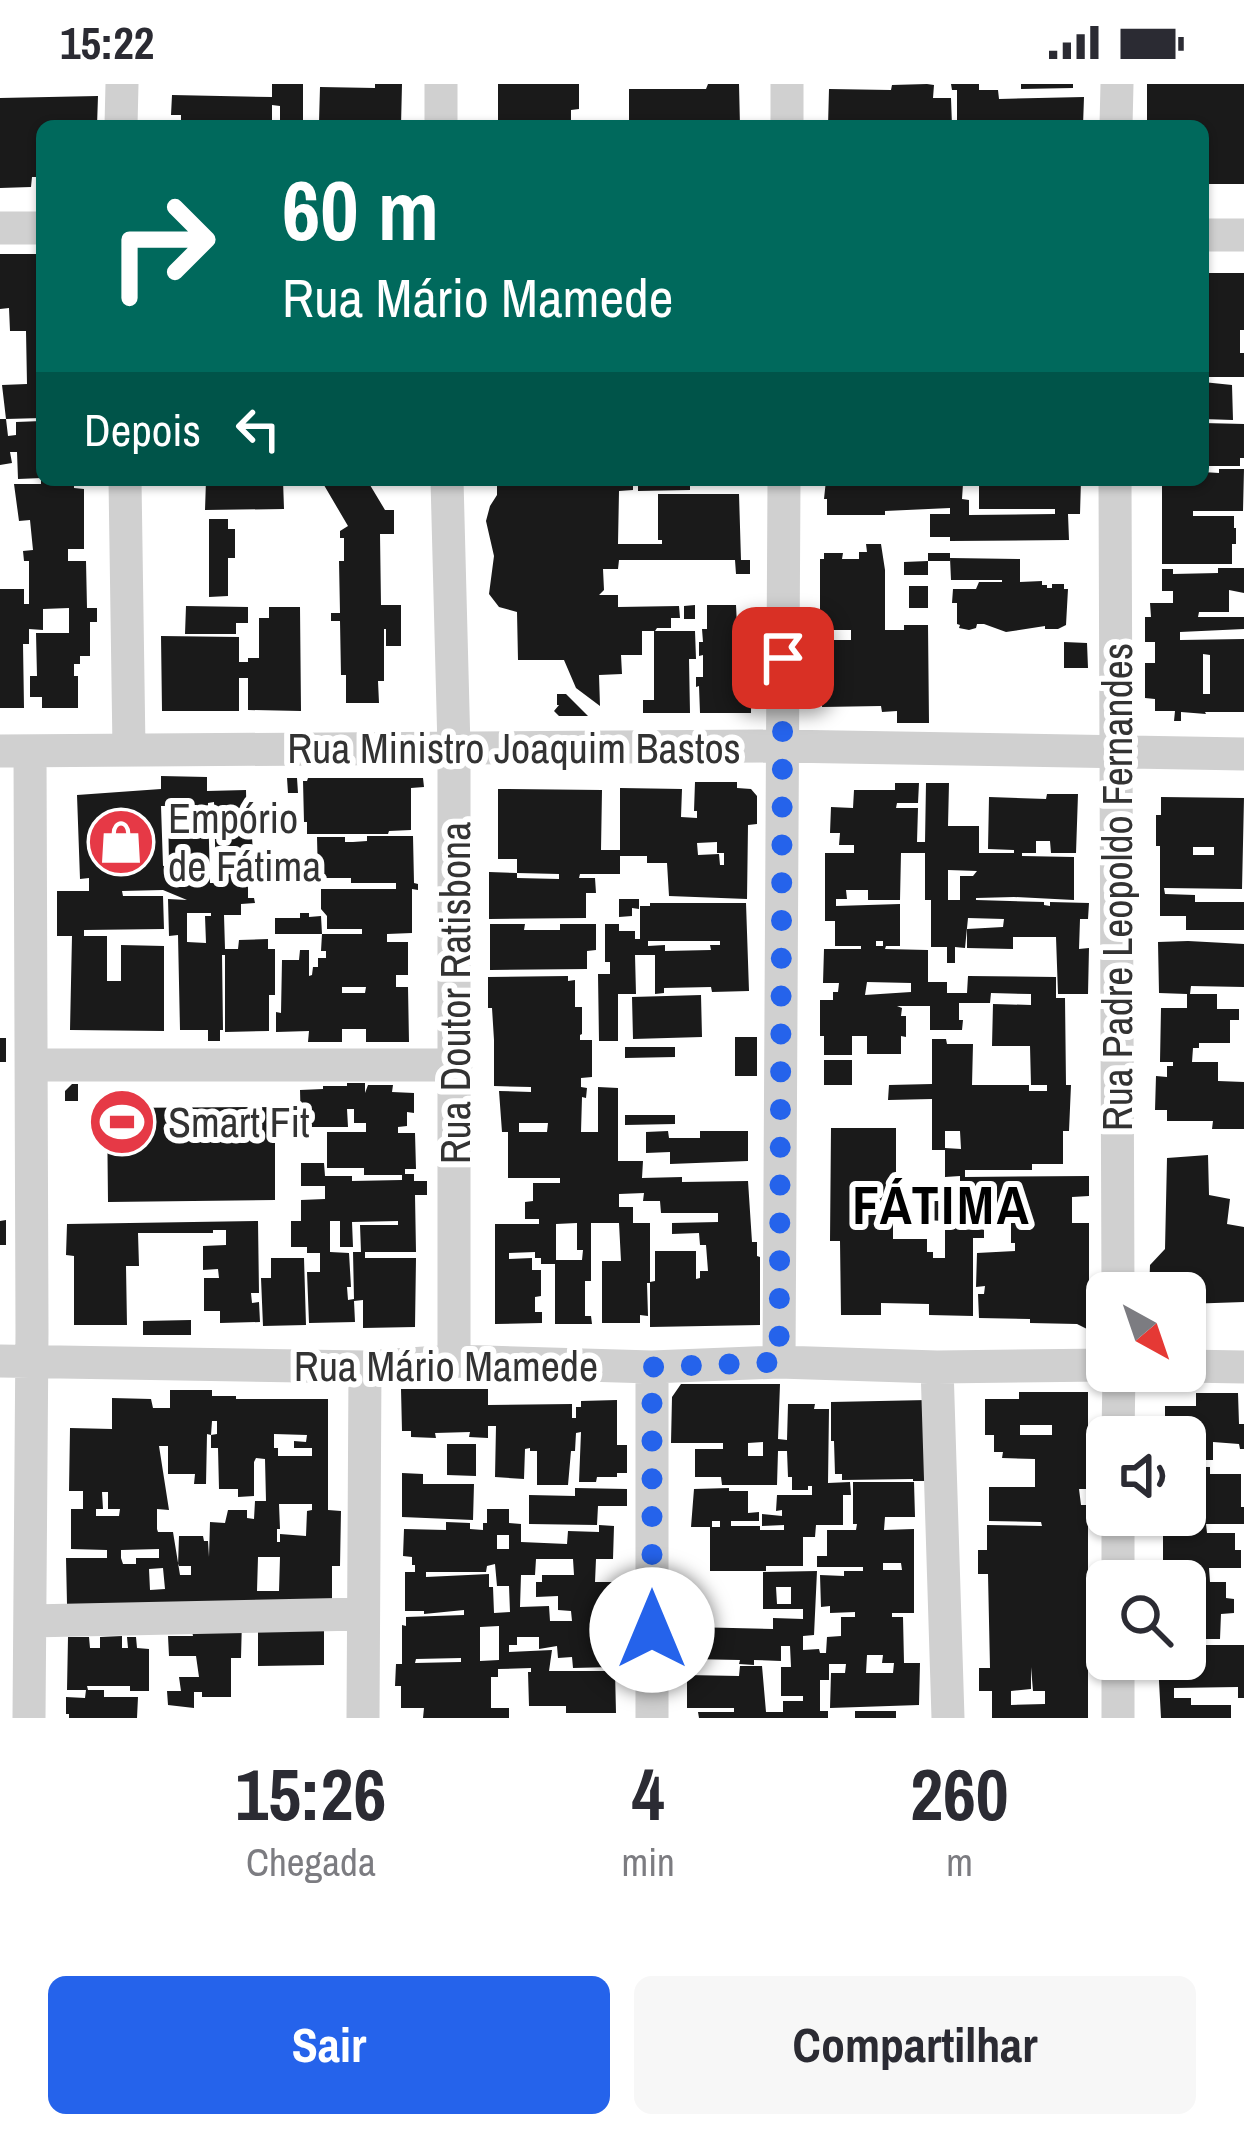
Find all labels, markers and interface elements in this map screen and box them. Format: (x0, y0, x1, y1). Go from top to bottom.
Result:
text: 15:22 (60, 12, 154, 73)
text: 60 m (282, 153, 439, 266)
icon: right (84, 168, 240, 324)
text: Rua Mário Mamede (282, 261, 673, 334)
icon: left (225, 396, 291, 462)
text: Depois (84, 399, 201, 460)
pin (732, 607, 834, 709)
icon: arrive (750, 625, 816, 691)
street label: Rua Padre Leopoldo Fernandes (1089, 643, 1145, 1131)
street label: Rua Ministro Joaquim Bastos (287, 720, 741, 776)
place label: Empório de Fátima (168, 790, 321, 894)
shop icon: Empório de Fátima (86, 807, 156, 877)
street label: Rua Doutor Ratisbona (427, 822, 483, 1164)
sports icon: Smart Fit (87, 1087, 157, 1157)
place label: Smart Fit (168, 1094, 310, 1150)
district label: FÁTIMA (852, 1168, 1032, 1241)
north arrow (1086, 1272, 1206, 1392)
map controls (1086, 1272, 1206, 1680)
street label: Rua Mário Mamede (294, 1338, 598, 1394)
button: sound (1086, 1416, 1206, 1536)
button: search (1086, 1560, 1206, 1680)
position arrow (589, 1567, 715, 1693)
text: 15:26 (235, 1745, 386, 1842)
text: 4 (632, 1745, 665, 1842)
text: 260 (910, 1745, 1009, 1842)
text: Chegada (246, 1836, 376, 1888)
text: min (622, 1836, 675, 1888)
text: m (946, 1836, 973, 1888)
button: Sair (48, 1976, 610, 2114)
button: Compartilhar (634, 1976, 1196, 2114)

